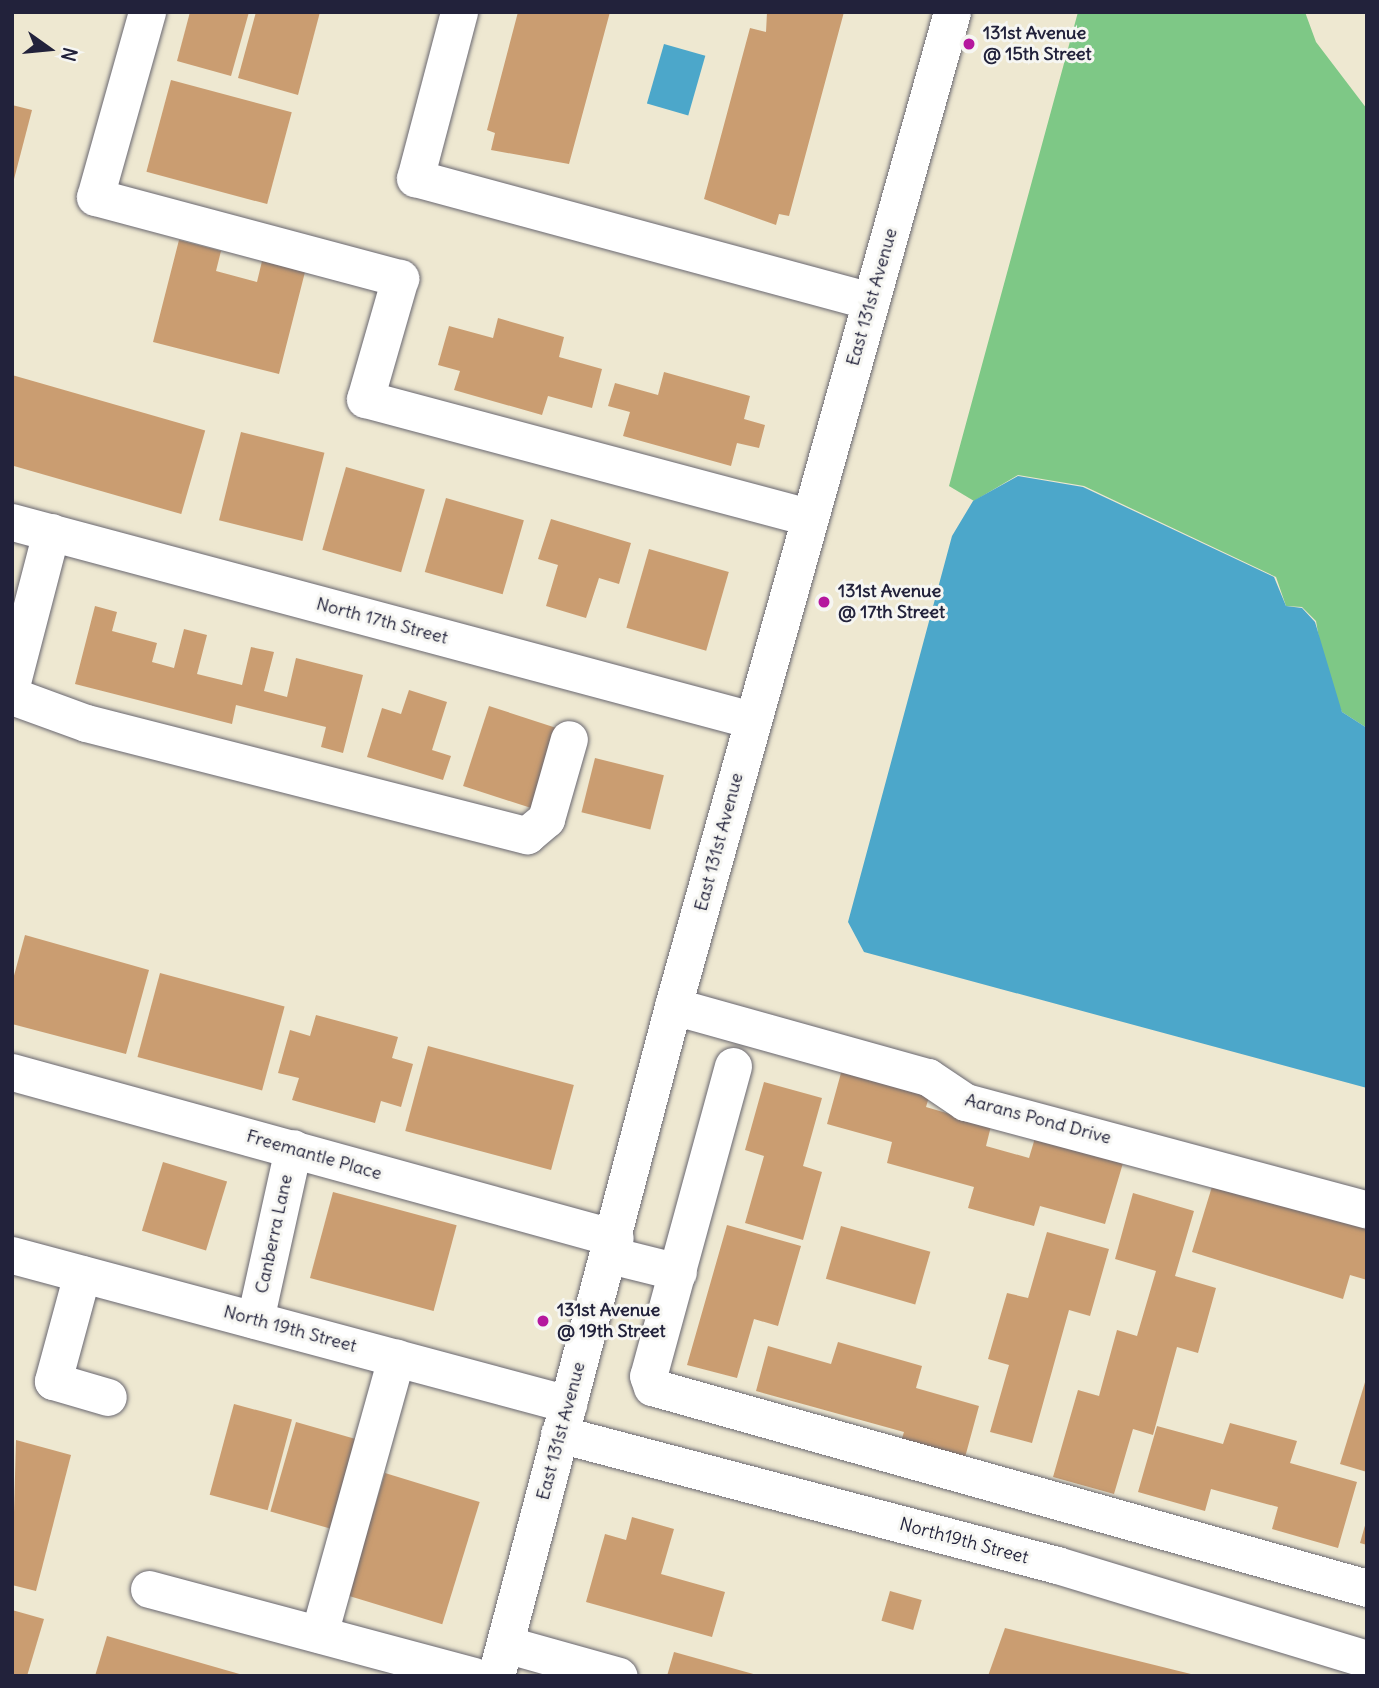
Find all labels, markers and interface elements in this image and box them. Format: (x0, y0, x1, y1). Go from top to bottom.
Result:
north arrow (14, 14, 84, 84)
place label: 131st Avenue @ 15th Street (983, 23, 1092, 66)
marker: 131st Avenue @ 15th Street (961, 36, 977, 52)
text: N (56, 45, 83, 64)
street label: East 131st Avenue (842, 226, 902, 368)
place label: 131st Avenue @ 17th Street (838, 581, 945, 624)
street label: North 17th Street (314, 593, 450, 649)
marker: 131st Avenue @ 17th Street (816, 594, 832, 610)
street label: East 131st Avenue (690, 770, 748, 914)
street label: Aarans Pond Drive (962, 1089, 1114, 1149)
street label: Freemantle Place (244, 1125, 384, 1185)
street label: Canberra Lane (251, 1172, 297, 1296)
place label: 131st Avenue @ 19th Street (557, 1300, 666, 1342)
street label: North 19th Street (221, 1301, 359, 1357)
marker: 131st Avenue @ 19th Street (535, 1313, 551, 1329)
street label: East 131st Avenue (532, 1359, 590, 1503)
street label: North19th Street (897, 1513, 1031, 1569)

